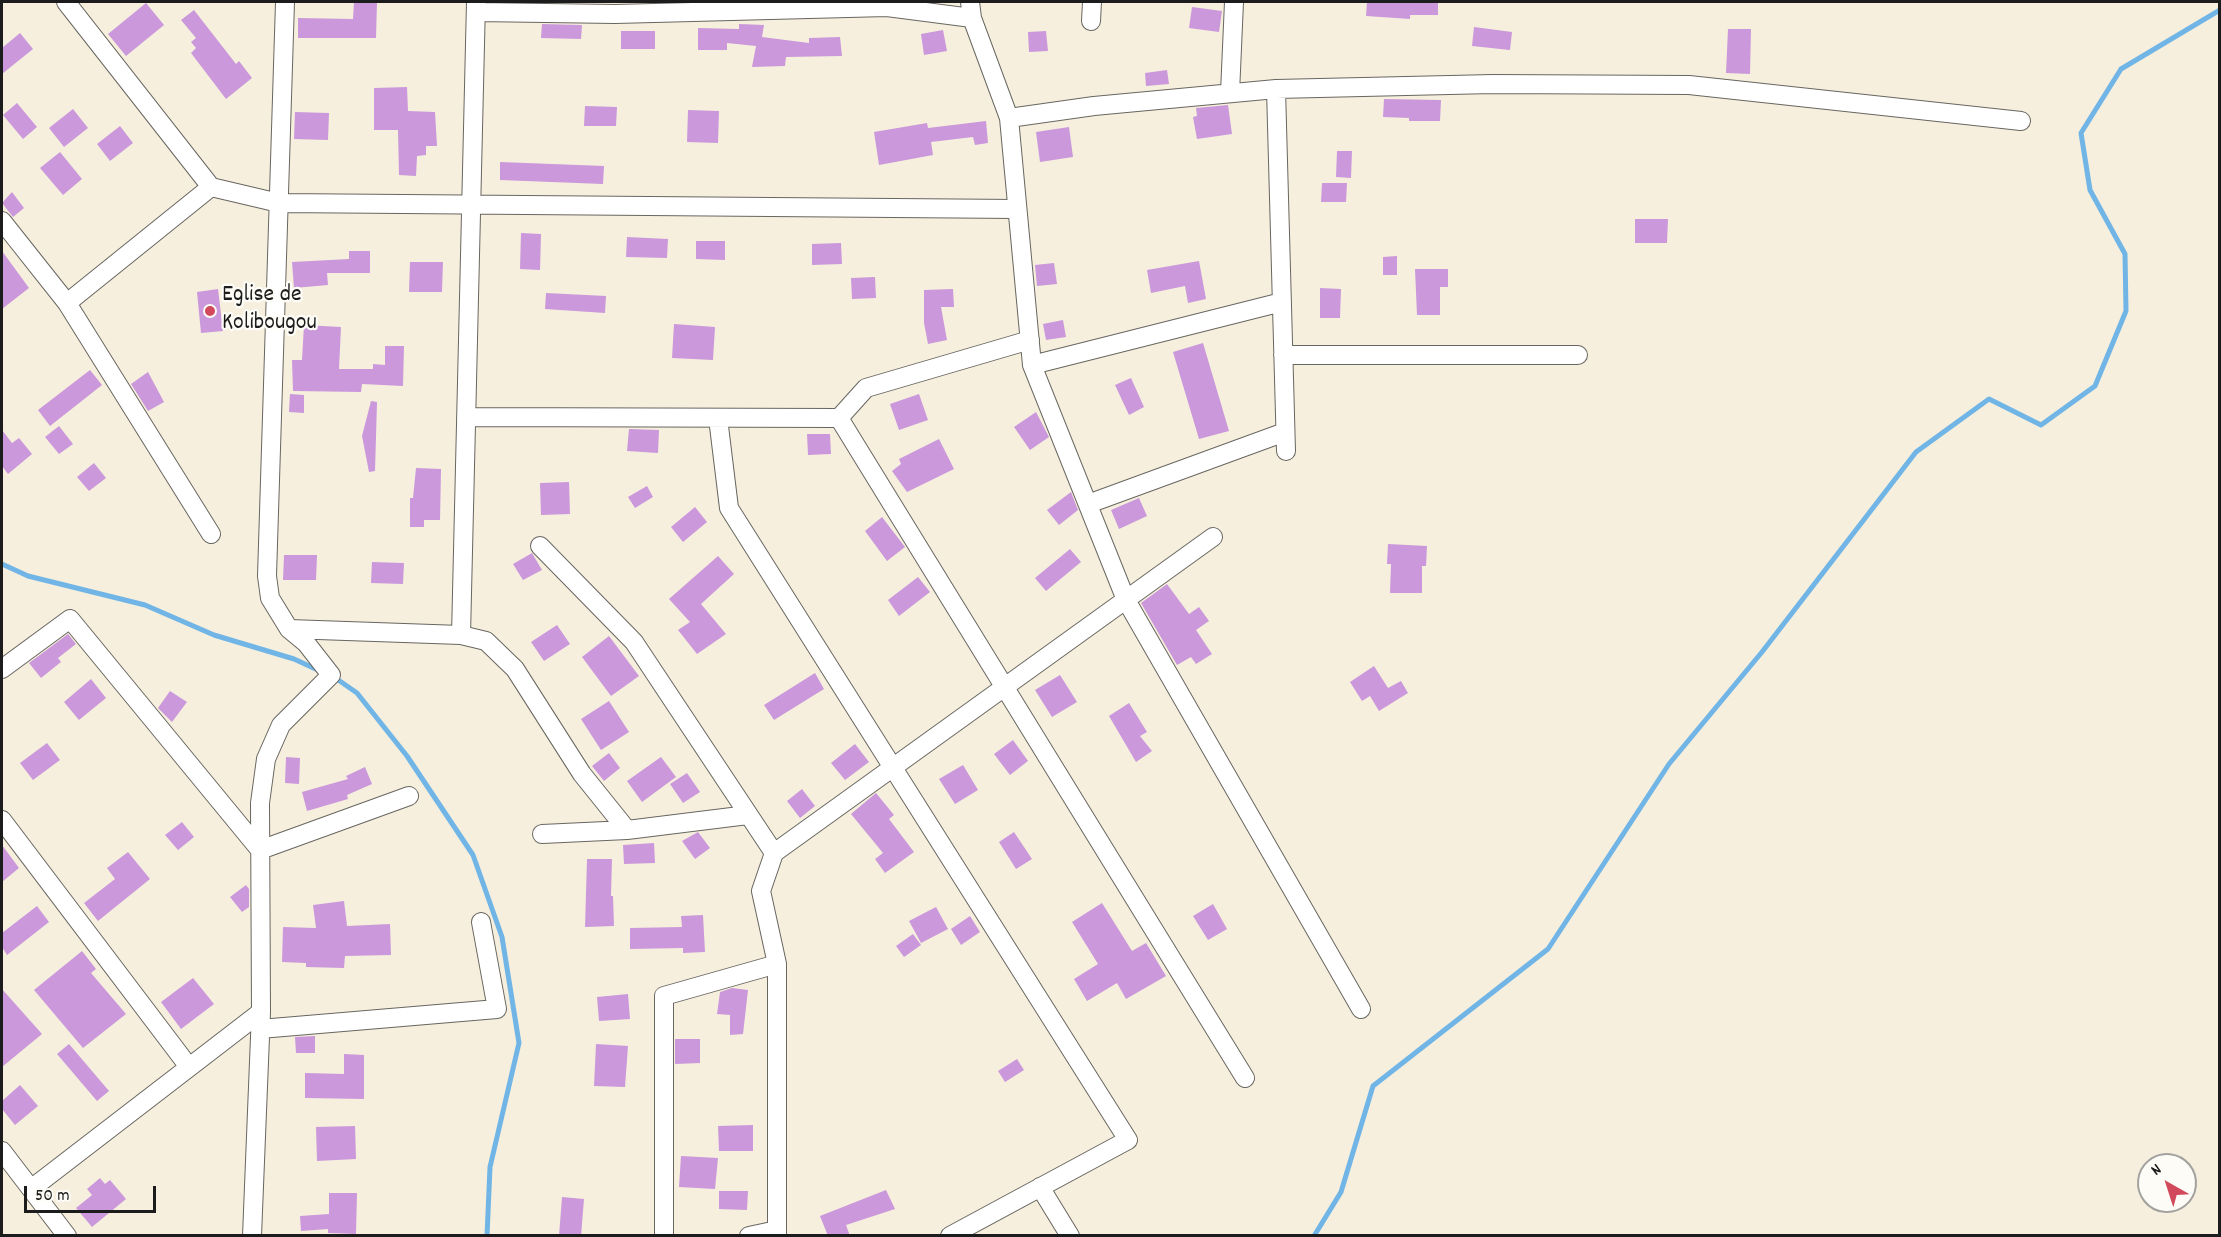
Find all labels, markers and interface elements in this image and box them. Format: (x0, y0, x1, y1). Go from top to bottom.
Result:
place label: Eglise de Kolibougou (222, 283, 317, 339)
marker: Eglise de Kolibougou (203, 304, 217, 318)
north arrow (2137, 1153, 2197, 1213)
text: N (2146, 1159, 2167, 1182)
scale bar (27, 1174, 159, 1212)
text: 50 m (35, 1184, 70, 1209)

